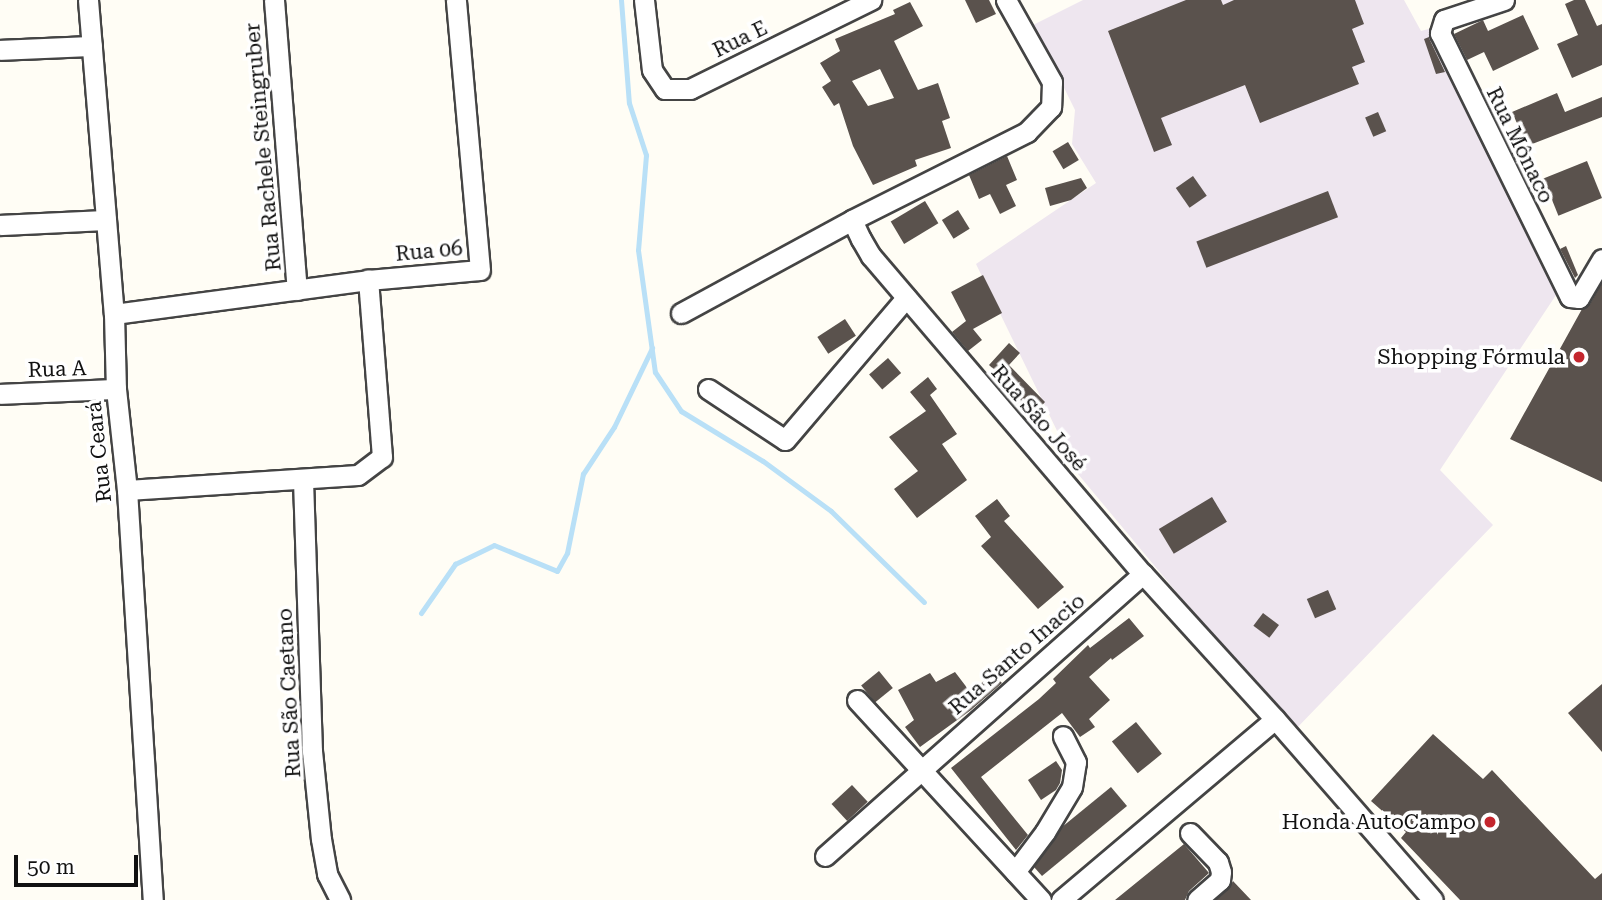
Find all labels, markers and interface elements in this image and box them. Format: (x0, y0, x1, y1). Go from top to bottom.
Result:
street label: Rua E (709, 15, 771, 63)
street label: Rua Rachele Steingruber (240, 22, 286, 272)
street label: Rua Mônaco (1481, 83, 1559, 207)
street label: Rua 06 (394, 236, 464, 266)
place label: Shopping Fórmula (1377, 344, 1565, 370)
marker: Shopping Fórmula (1571, 349, 1587, 365)
street label: Rua A (27, 355, 87, 383)
street label: Rua São José (986, 360, 1092, 476)
street label: Rua Ceará (81, 400, 117, 504)
street label: Rua Santo Inacio (944, 588, 1090, 720)
street label: Rua São Caetano (272, 608, 306, 778)
place label: Honda AutoCampo (1282, 809, 1476, 835)
marker: Honda AutoCampo (1482, 814, 1498, 830)
scale bar (18, 841, 142, 885)
text: 50 m (27, 855, 75, 879)

